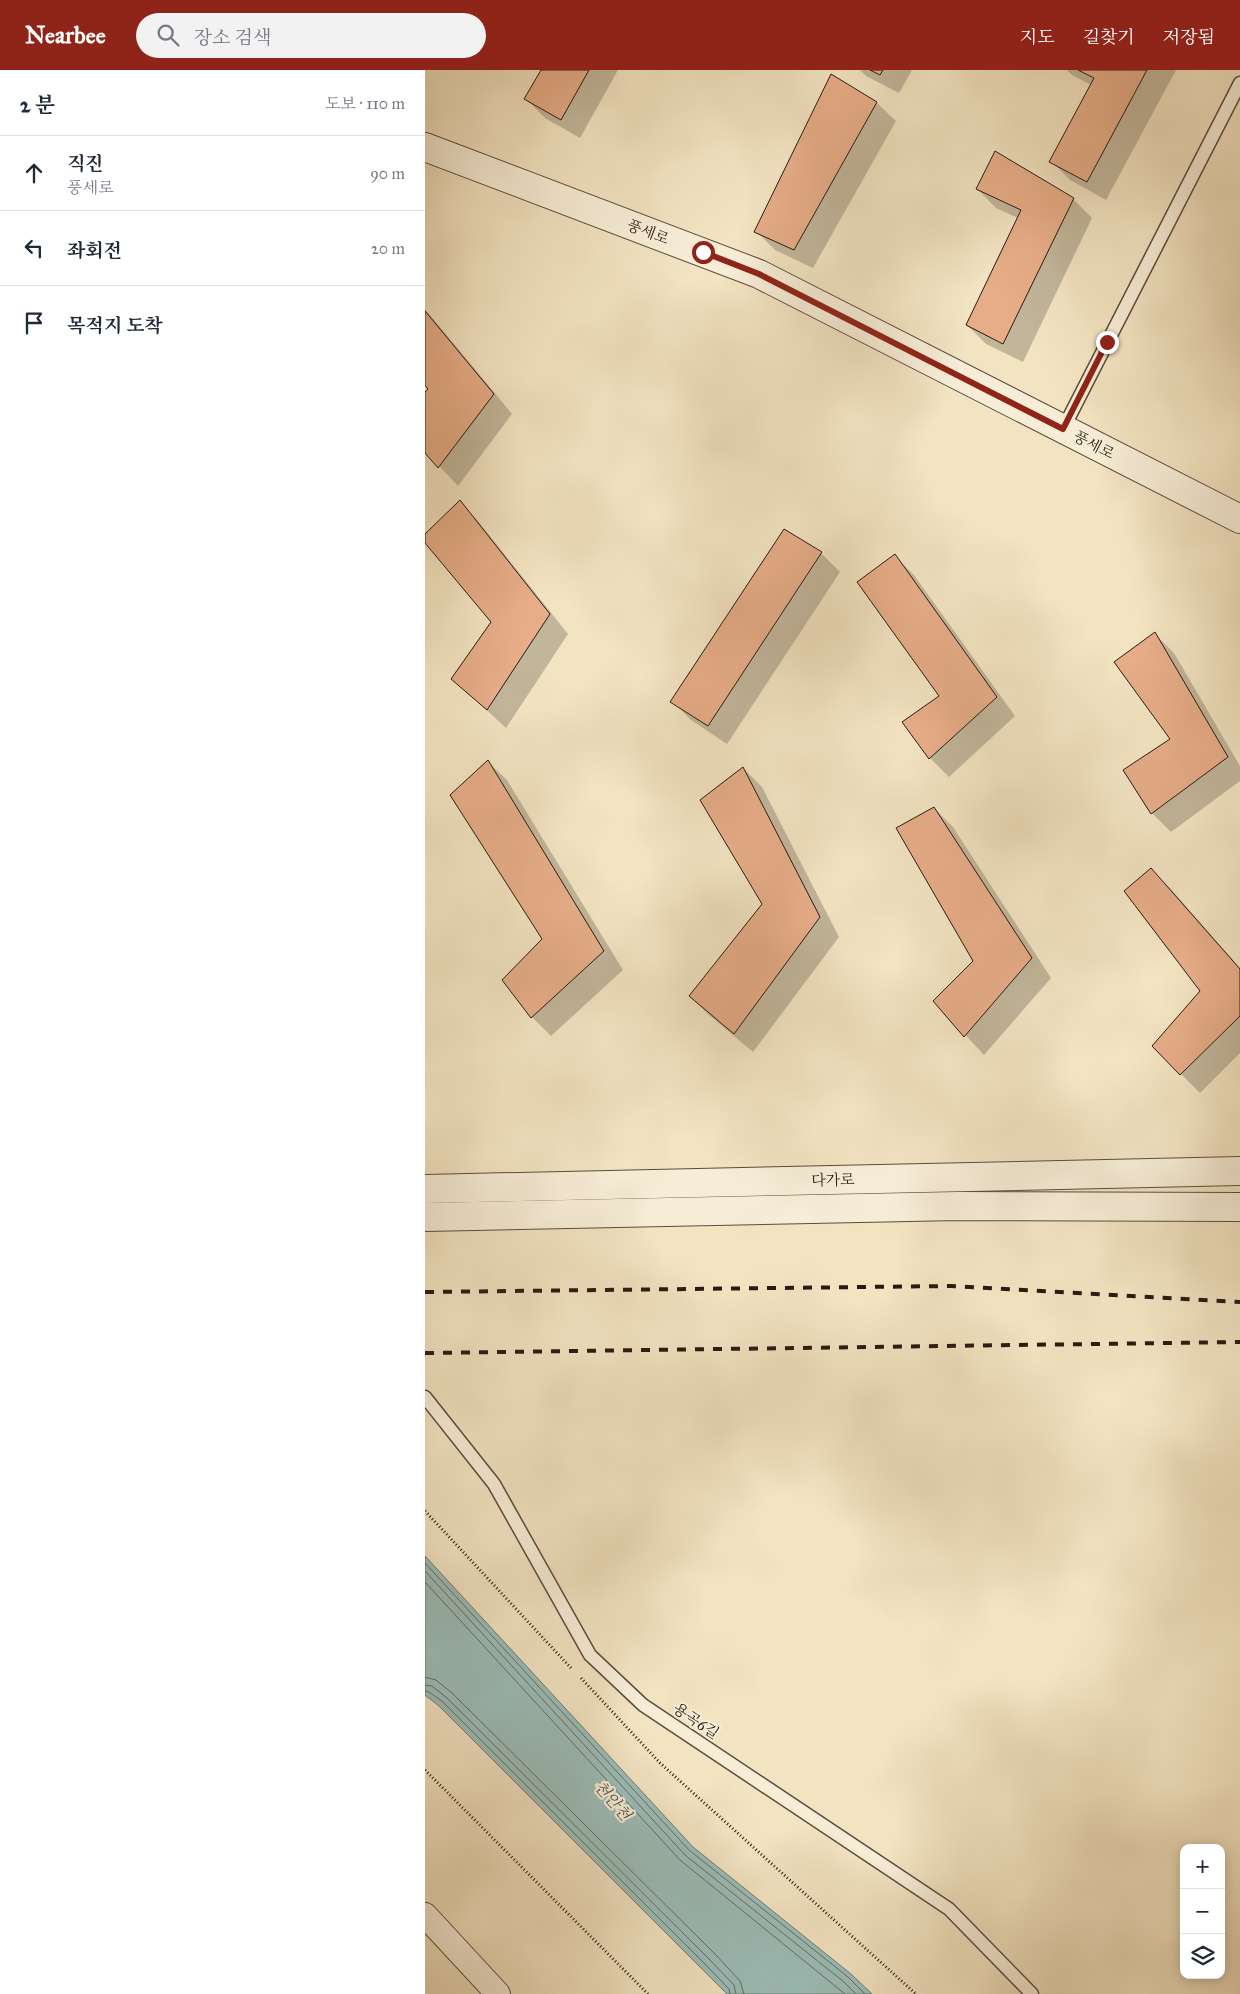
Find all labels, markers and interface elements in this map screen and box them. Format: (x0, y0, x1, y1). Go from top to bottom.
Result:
search box (136, 13, 486, 58)
text: Nearbee (25, 20, 106, 50)
icon: search (154, 21, 182, 49)
text: 장소 검색 (194, 26, 271, 49)
text: 지도 (1020, 26, 1055, 48)
text: 길찾기 (1083, 26, 1135, 48)
text: 저장됨 (1163, 26, 1215, 48)
text: 2 분 (20, 92, 55, 118)
text: 도보 · 110 m (325, 94, 405, 113)
text: 직진 (67, 152, 104, 175)
icon: ahead (20, 159, 48, 187)
text: 90 m (370, 164, 405, 183)
text: 풍세로 (67, 178, 113, 197)
street label: 풍세로 (624, 216, 672, 248)
icon: left (20, 234, 48, 262)
text: 좌회전 (67, 239, 122, 262)
text: 20 m (371, 239, 405, 258)
route start (692, 241, 715, 264)
icon: arrive (20, 309, 48, 337)
text: 목적지 도착 (67, 314, 163, 337)
route end (1096, 331, 1119, 354)
street label: 풍세로 (1071, 427, 1118, 463)
street label: 다가로 (811, 1171, 855, 1189)
street label: 용곡6길 (670, 1699, 722, 1743)
water label: 천안천 (590, 1777, 636, 1825)
map controls (1180, 1844, 1225, 1979)
button: + (1180, 1844, 1225, 1889)
button: − (1180, 1889, 1225, 1934)
button: layers (1180, 1934, 1225, 1979)

